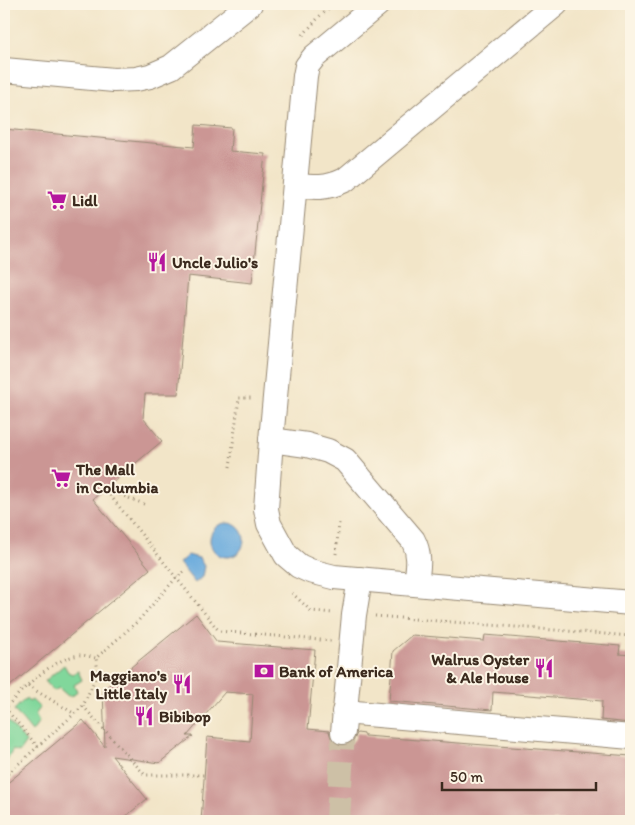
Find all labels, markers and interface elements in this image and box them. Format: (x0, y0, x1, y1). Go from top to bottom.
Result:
supermarket icon: Lidl (46, 189, 68, 211)
place label: Lidl (72, 191, 98, 210)
restaurant icon: Uncle Julio's (146, 251, 168, 273)
place label: Uncle Julio's (172, 253, 258, 272)
place label: The Mall in Columbia (75, 460, 158, 497)
supermarket icon: The Mall in Columbia (50, 467, 72, 489)
place label: Walrus Oyster & Ale House (431, 650, 530, 687)
restaurant icon: Walrus Oyster & Ale House (533, 657, 555, 679)
bank icon: Bank of America (253, 660, 275, 682)
place label: Bank of America (279, 662, 393, 681)
place label: Maggiano's Little Italy (90, 666, 167, 704)
restaurant icon: Maggiano's Little Italy (171, 673, 193, 695)
restaurant icon: Bibibop (133, 705, 155, 727)
place label: Bibibop (159, 707, 211, 727)
scale bar (442, 760, 596, 792)
text: 50 m (450, 768, 483, 786)

